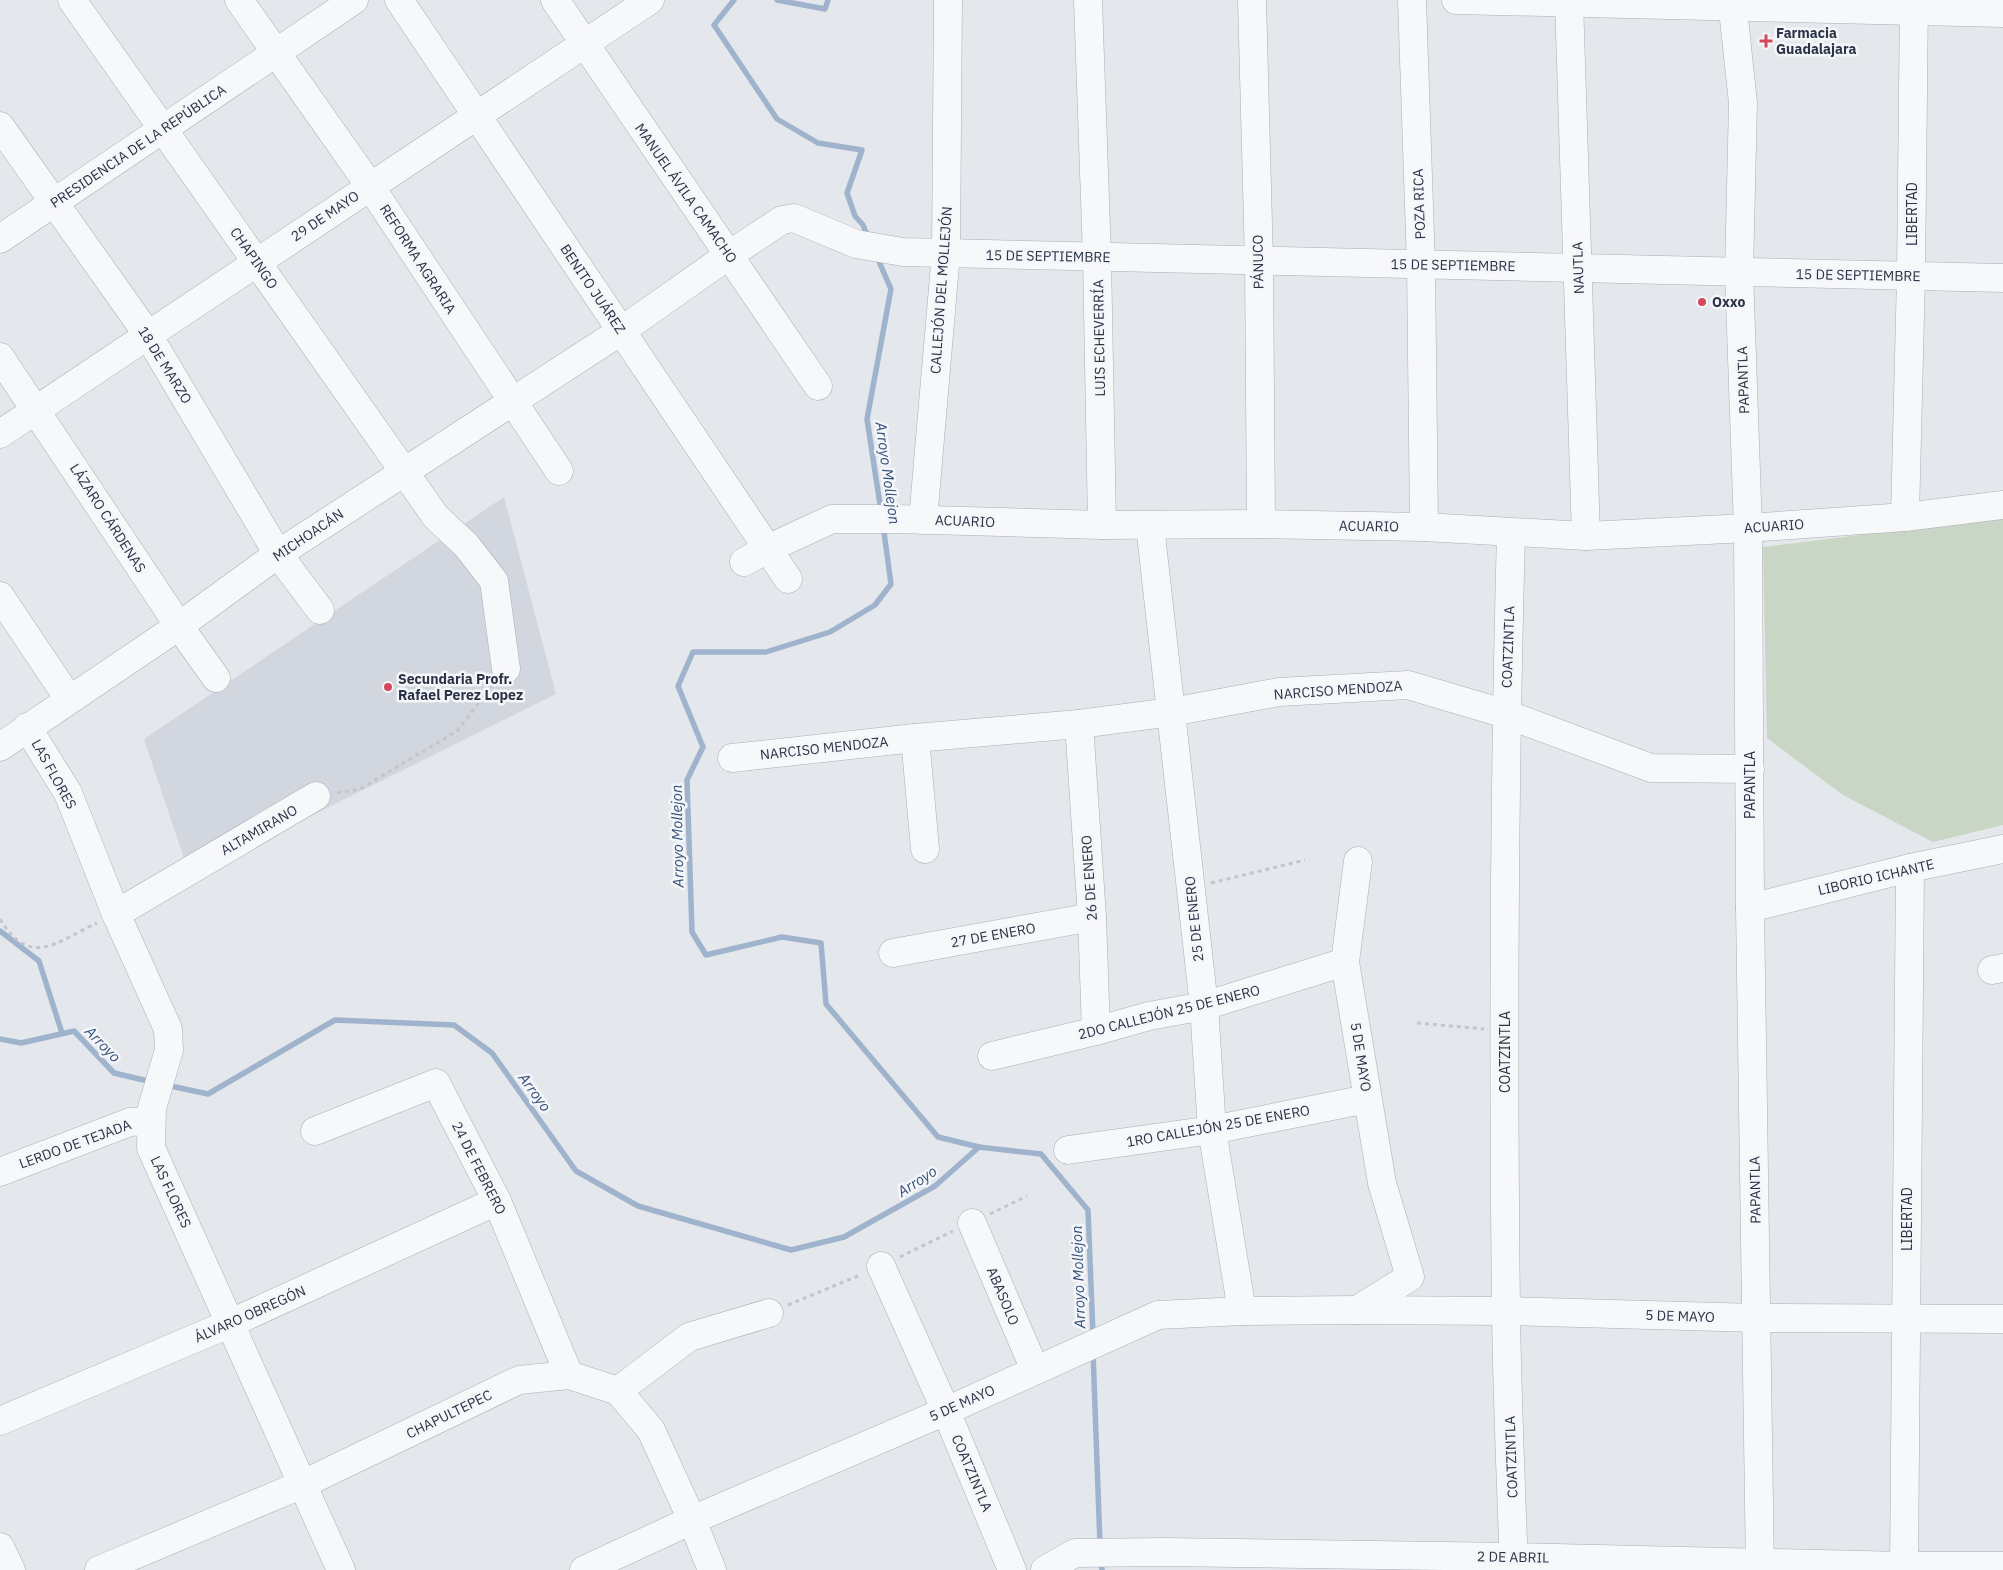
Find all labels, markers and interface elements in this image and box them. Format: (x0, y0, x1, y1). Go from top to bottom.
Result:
place label: Farmacia Guadalajara (1776, 24, 1856, 58)
marker: Farmacia Guadalajara (1760, 35, 1772, 47)
street label: PRESIDENCIA DE LA REPÚBLICA (46, 79, 229, 212)
street label: MANUEL ÁVILA CAMACHO (631, 119, 742, 266)
street label: POZA RICA (1409, 168, 1429, 240)
street label: LIBERTAD (1903, 182, 1921, 246)
street label: 29 DE MAYO (287, 187, 363, 245)
street label: REFORMA AGRARIA (376, 201, 460, 317)
street label: CALLEJÓN DEL MOLLEJÓN (925, 206, 956, 374)
street label: CHAPINGO (226, 224, 282, 292)
street label: PÁNUCO (1248, 234, 1267, 289)
street label: BENITO JUÁREZ (556, 240, 630, 337)
street label: NAUTLA (1568, 241, 1588, 295)
street label: 15 DE SEPTIEMBRE (985, 246, 1111, 266)
street label: 15 DE SEPTIEMBRE (1390, 255, 1516, 275)
street label: 15 DE SEPTIEMBRE (1795, 265, 1921, 285)
street label: LUIS ECHEVERRÍA (1088, 279, 1109, 397)
place label: Oxxo (1712, 293, 1745, 311)
marker: Oxxo (1696, 296, 1708, 308)
street label: 18 DE MARZO (134, 323, 196, 407)
street label: PAPANTLA (1733, 346, 1753, 414)
water label: Arroyo Mollejon (871, 420, 905, 525)
street label: LÁZARO CÁRDENAS (66, 459, 151, 576)
street label: MICHOACÁN (269, 504, 347, 565)
street label: ACUARIO (935, 511, 995, 531)
street label: ACUARIO (1743, 515, 1805, 537)
street label: ACUARIO (1339, 516, 1399, 536)
street label: COATZINTLA (1498, 606, 1518, 688)
place label: Secundaria Profr. Rafael Perez Lopez (398, 670, 523, 704)
street label: NARCISO MENDOZA (1273, 677, 1403, 703)
marker: Secundaria Profr. Rafael Perez Lopez (382, 681, 394, 693)
street label: NARCISO MENDOZA (759, 732, 889, 764)
street label: LAS FLORES (27, 736, 81, 812)
street label: PAPANTLA (1741, 751, 1759, 819)
water label: Arroyo Mollejon (667, 784, 687, 889)
street label: ALTAMIRANO (217, 801, 301, 859)
street label: 26 DE ENERO (1077, 834, 1101, 921)
street label: LIBORIO ICHANTE (1816, 855, 1936, 899)
street label: 25 DE ENERO (1181, 875, 1207, 963)
street label: 27 DE ENERO (949, 919, 1037, 951)
street label: 2DO CALLEJÓN 25 DE ENERO (1076, 980, 1262, 1043)
street label: COATZINTLA (1496, 1011, 1514, 1093)
water label: Arroyo (80, 1021, 125, 1066)
street label: 5 DE MAYO (1347, 1021, 1375, 1093)
water label: Arroyo (514, 1068, 555, 1115)
street label: 1RO CALLEJÓN 25 DE ENERO (1125, 1100, 1311, 1151)
street label: LERDO DE TEJADA (17, 1115, 133, 1173)
street label: 24 DE FEBRERO (448, 1118, 510, 1218)
street label: LAS FLORES (147, 1153, 195, 1231)
street label: PAPANTLA (1745, 1156, 1765, 1224)
water label: Arroyo (893, 1161, 940, 1201)
street label: LIBERTAD (1898, 1187, 1916, 1251)
water label: Arroyo Mollejon (1067, 1225, 1089, 1330)
street label: ABASOLO (983, 1264, 1023, 1328)
street label: ÁLVARO OBREGÓN (191, 1280, 308, 1347)
street label: 5 DE MAYO (1645, 1306, 1715, 1326)
street label: 5 DE MAYO (926, 1381, 998, 1425)
street label: CHAPULTEPEC (403, 1385, 495, 1442)
street label: COATZINTLA (1501, 1416, 1521, 1498)
street label: COATZINTLA (948, 1432, 996, 1514)
street label: 2 DE ABRIL (1477, 1547, 1549, 1567)

